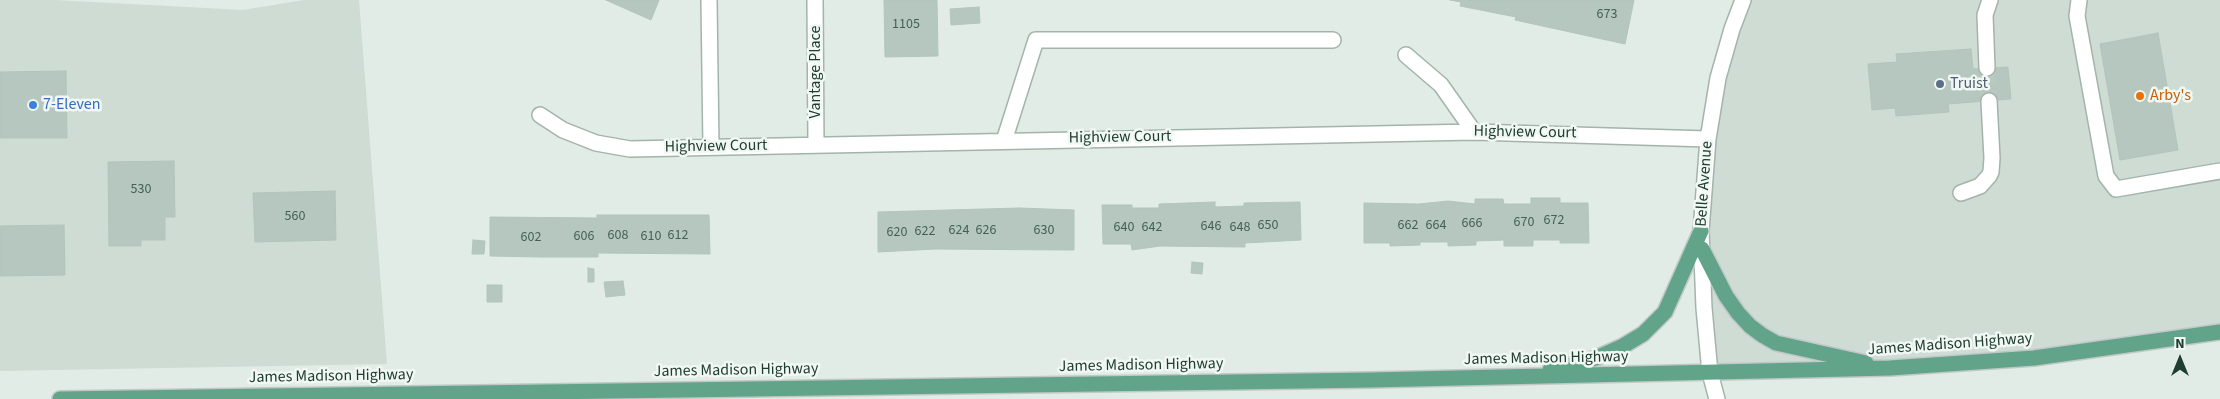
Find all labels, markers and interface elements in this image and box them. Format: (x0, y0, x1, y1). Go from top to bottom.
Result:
house number: 673 (1597, 7, 1617, 23)
house number: 1105 (892, 17, 920, 33)
street label: Vantage Place (806, 26, 826, 118)
place label: Truist (1950, 74, 1988, 94)
marker: Truist (1934, 78, 1946, 90)
place label: Arby's (2150, 86, 2191, 106)
marker: Arby's (2134, 90, 2146, 102)
place label: 7-Eleven (43, 95, 101, 115)
marker: 7-Eleven (27, 99, 39, 111)
street label: Highview Court (1473, 123, 1577, 143)
street label: Highview Court (1068, 128, 1172, 148)
street label: Highview Court (664, 137, 768, 157)
street label: Belle Avenue (1692, 140, 1718, 228)
house number: 530 (131, 182, 151, 198)
house number: 560 (285, 209, 305, 225)
house number: 672 (1544, 213, 1564, 229)
house number: 670 (1514, 215, 1534, 231)
house number: 666 (1462, 216, 1482, 232)
house number: 650 (1258, 218, 1278, 234)
house number: 662 (1398, 218, 1418, 234)
house number: 664 (1426, 218, 1446, 234)
house number: 646 (1201, 219, 1221, 235)
house number: 640 (1114, 220, 1134, 236)
house number: 642 (1142, 220, 1162, 236)
house number: 648 (1230, 220, 1250, 236)
house number: 624 (949, 223, 969, 239)
house number: 626 (976, 223, 996, 239)
house number: 630 (1034, 223, 1054, 239)
house number: 622 (915, 224, 935, 240)
house number: 620 (887, 225, 907, 241)
house number: 608 (608, 228, 628, 244)
house number: 612 (668, 228, 688, 244)
house number: 606 (574, 229, 594, 245)
house number: 610 (641, 229, 661, 245)
house number: 602 (521, 230, 541, 246)
street label: James Madison Highway (1867, 330, 2033, 360)
north arrow (2155, 334, 2205, 384)
text: N (2175, 334, 2185, 354)
street label: James Madison Highway (1464, 348, 1628, 370)
street label: James Madison Highway (1059, 355, 1223, 377)
street label: James Madison Highway (654, 360, 818, 382)
street label: James Madison Highway (249, 366, 413, 388)

